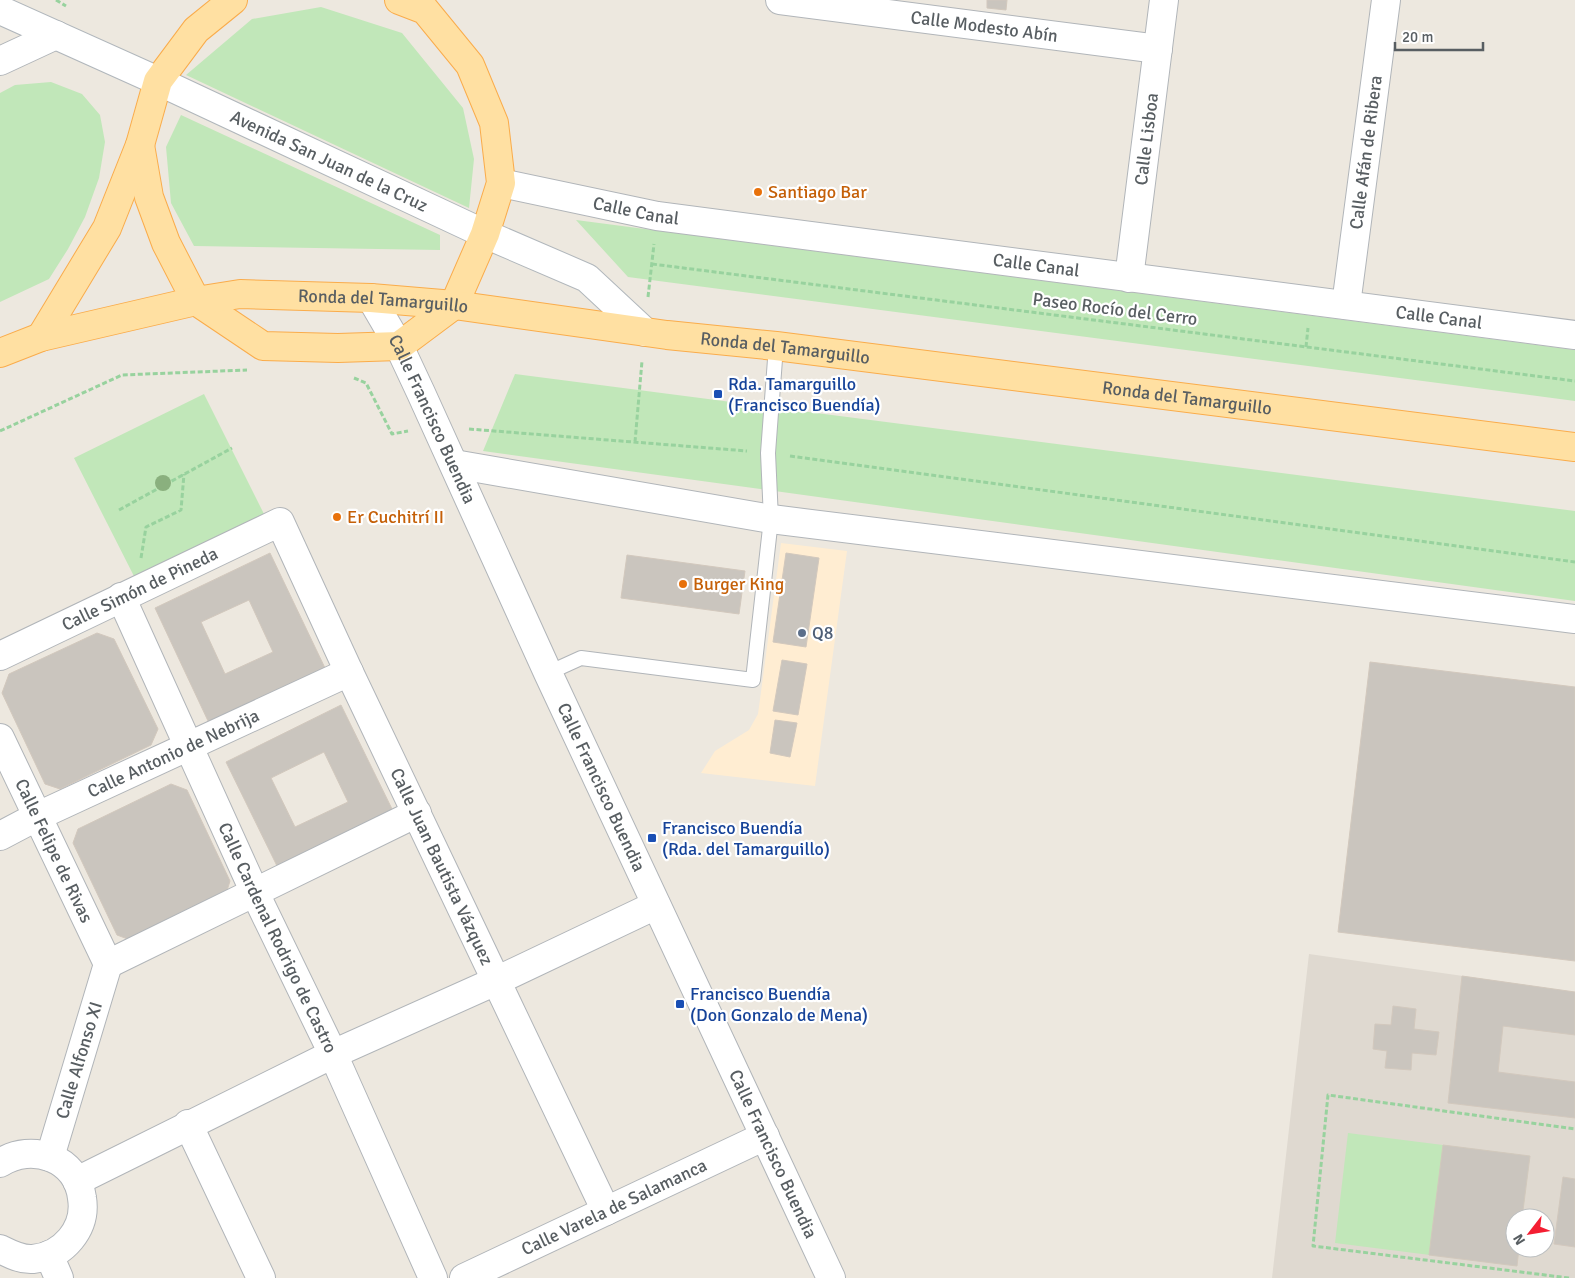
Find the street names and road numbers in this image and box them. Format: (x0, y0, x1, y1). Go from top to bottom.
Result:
street label: Calle Modesto Abín (909, 6, 1059, 47)
street label: Calle Afán de Ribera (1345, 74, 1387, 231)
street label: Calle Lisboa (1130, 92, 1163, 187)
street label: Avenida San Juan de la Cruz (227, 105, 431, 217)
street label: Calle Canal (591, 192, 680, 230)
street label: Calle Canal (992, 249, 1081, 282)
street label: Ronda del Tamarguillo (298, 285, 470, 318)
street label: Paseo Rocío del Cerro (1031, 288, 1199, 330)
street label: Calle Canal (1394, 301, 1484, 334)
street label: Ronda del Tamarguillo (699, 327, 871, 369)
street label: Calle Francisco Buendia (384, 331, 481, 507)
street label: Ronda del Tamarguillo (1101, 376, 1273, 420)
street label: Calle Simón de Pineda (58, 542, 222, 636)
street label: Calle Francisco Buendia (553, 699, 650, 875)
street label: Calle Antonio de Nebrija (84, 704, 263, 803)
street label: Calle Juan Bautista Vázquez (385, 764, 498, 969)
street label: Calle Felipe de Rivas (10, 775, 98, 926)
street label: Calle Cardenal Rodrigo de Castro (214, 819, 342, 1057)
street label: Calle Alfonso XI (51, 999, 107, 1122)
street label: Calle Francisco Buendia (724, 1066, 822, 1242)
street label: Calle Varela de Salamanca (518, 1154, 710, 1260)

